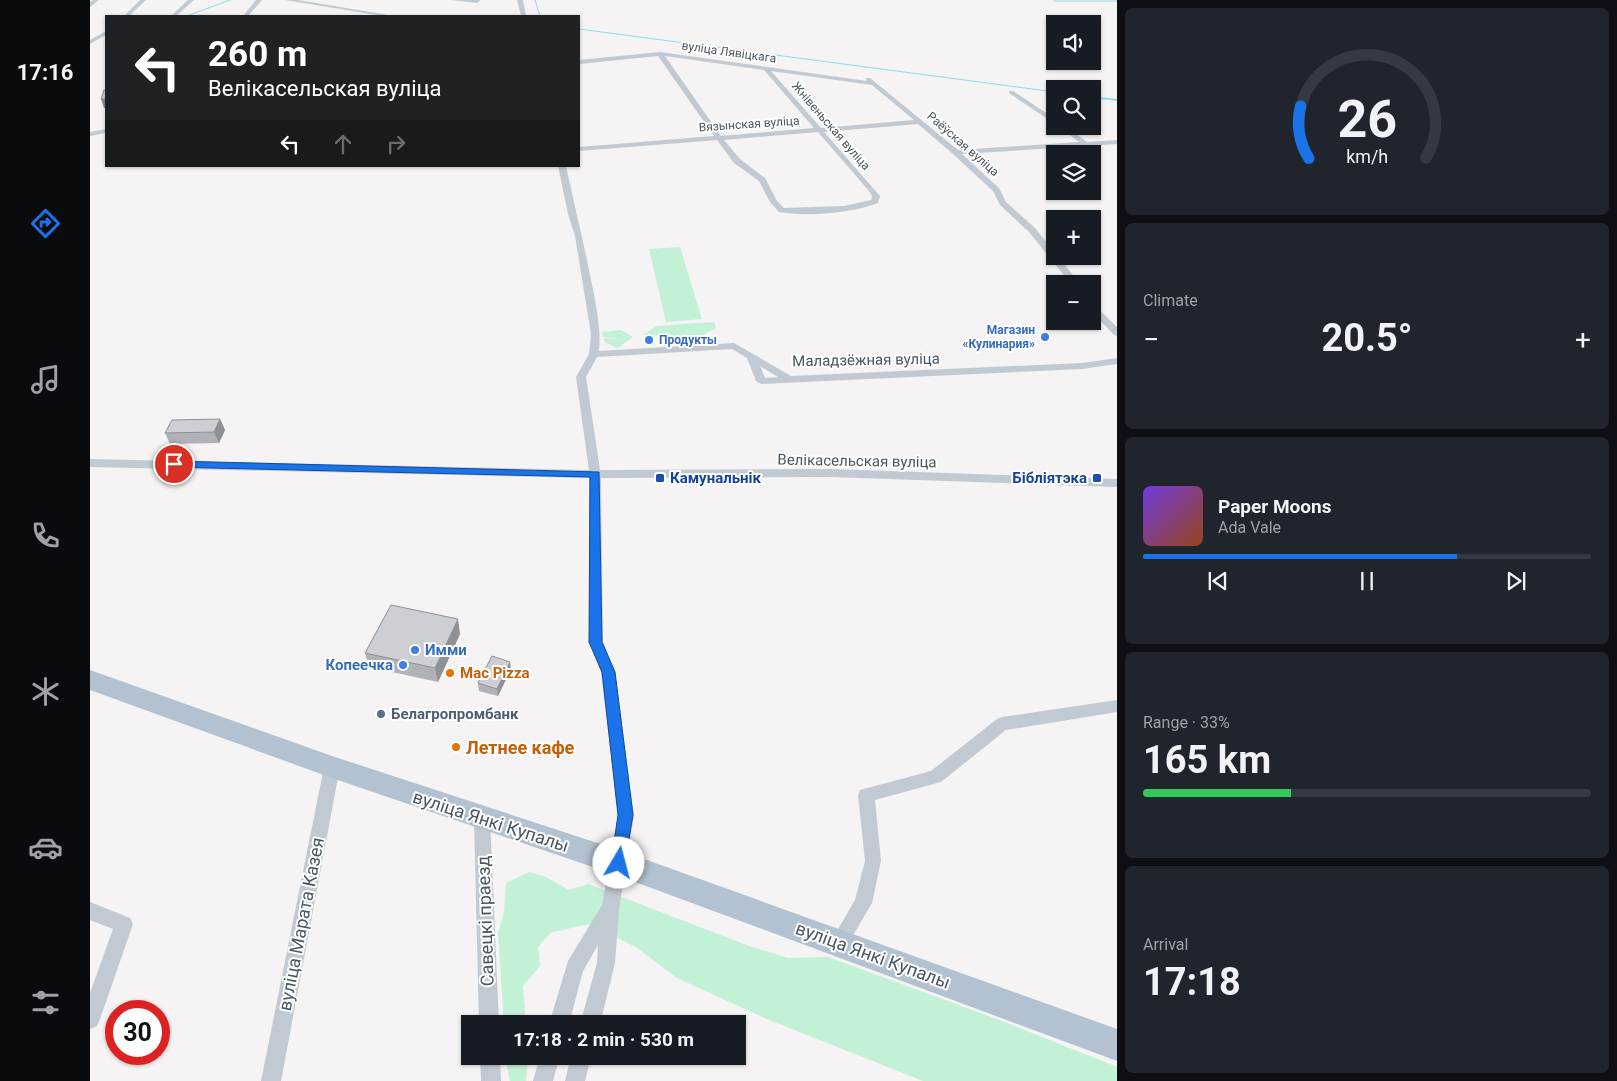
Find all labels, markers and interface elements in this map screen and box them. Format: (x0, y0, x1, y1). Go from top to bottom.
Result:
map controls (1046, 15, 1101, 330)
button: sound (1046, 15, 1101, 70)
text: 260 m (208, 34, 307, 75)
icon: left (125, 35, 190, 100)
street label: вуліца Лявіцкага (681, 38, 777, 66)
text: 17:16 (17, 60, 73, 85)
text: Велікасельская вуліца (208, 76, 442, 101)
street label: Жнівеньская вуліца (789, 79, 873, 173)
button: search (1046, 80, 1101, 135)
text: 26 (1337, 89, 1397, 150)
street label: Раёўская вуліца (924, 109, 1002, 179)
street label: Вязынская вуліца (698, 113, 800, 135)
icon: left (276, 130, 304, 158)
icon: ahead (329, 130, 357, 158)
icon: right (382, 130, 410, 158)
button: layers (1046, 145, 1101, 200)
text: km/h (1346, 146, 1388, 167)
icon: directions (28, 206, 63, 241)
button: + (1046, 210, 1101, 265)
button: − (1046, 275, 1101, 330)
text: Climate (1143, 291, 1198, 310)
text: 20.5° (1321, 316, 1413, 360)
place label: Магазин «Кулинария» (963, 323, 1035, 351)
text: − (1143, 323, 1159, 356)
text: + (1575, 323, 1591, 356)
marker: Магазин «Кулинария» (1039, 331, 1051, 343)
place label: Продукты (659, 333, 717, 347)
marker: Продукты (643, 334, 655, 346)
street label: Маладзёжная вуліца (792, 350, 940, 370)
icon: music (28, 362, 63, 397)
pin (153, 443, 195, 485)
icon: arrive (160, 450, 188, 478)
street label: Велікасельская вуліца (777, 451, 937, 471)
place label: Камунальнік (670, 469, 762, 487)
place label: Бібліятэка (1012, 469, 1087, 487)
marker: Камунальнік (654, 472, 666, 484)
marker: Бібліятэка (1091, 472, 1103, 484)
text: Paper Moons (1218, 495, 1331, 518)
icon: phone (28, 518, 63, 553)
text: Ada Vale (1218, 518, 1281, 537)
icon: previous (1204, 567, 1232, 595)
icon: pause (1353, 567, 1381, 595)
icon: next (1502, 567, 1530, 595)
place label: Имми (425, 641, 467, 659)
marker: Имми (409, 644, 421, 656)
place label: Копеечка (326, 656, 393, 674)
marker: Копеечка (397, 659, 409, 671)
place label: Mac Pizza (460, 664, 530, 682)
marker: Mac Pizza (444, 667, 456, 679)
icon: climate (28, 674, 63, 709)
place label: Белагропромбанк (391, 705, 519, 723)
marker: Белагропромбанк (375, 708, 387, 720)
text: Range · 33% (1143, 713, 1230, 732)
place label: Летнее кафе (466, 737, 575, 758)
text: 165 km (1143, 738, 1271, 782)
marker: Летнее кафе (450, 741, 462, 753)
street label: вуліца Янкі Купалы (410, 786, 572, 856)
icon: car (28, 830, 63, 865)
street label: вуліца Марата Казея (274, 836, 328, 1012)
position arrow (592, 836, 644, 888)
street label: Савецкі праезд (472, 855, 498, 987)
street label: вуліца Янкі Купалы (793, 917, 953, 993)
text: Arrival (1143, 935, 1188, 954)
text: 17:18 (1143, 960, 1241, 1004)
icon: filters (28, 985, 63, 1020)
speed limit sign: 30 (105, 1000, 170, 1065)
text: 17:18 · 2 min · 530 m (513, 1028, 694, 1051)

